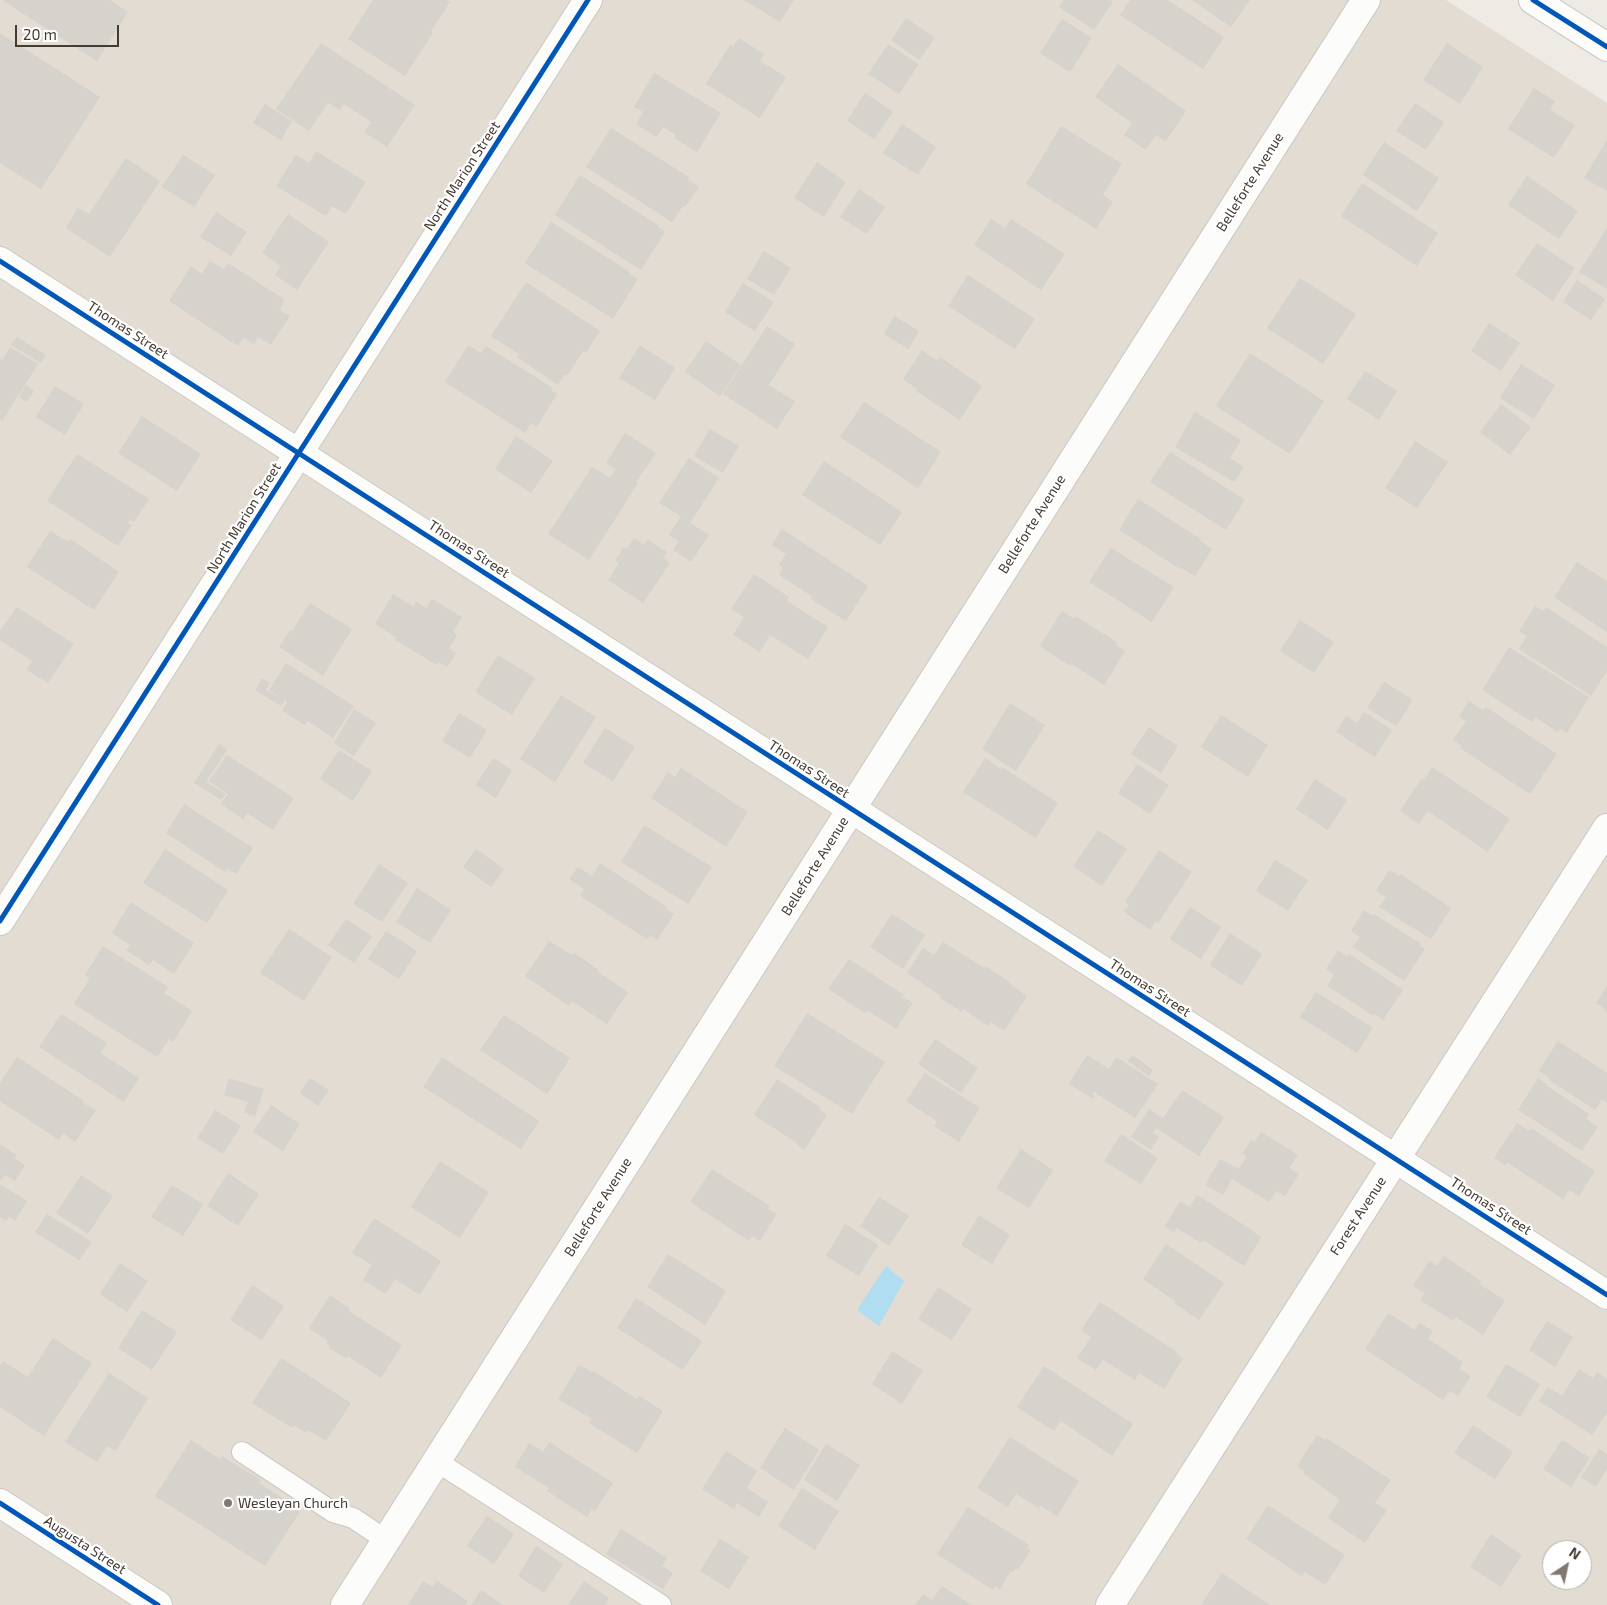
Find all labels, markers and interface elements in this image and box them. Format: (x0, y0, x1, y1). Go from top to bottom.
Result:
scale bar (18, 15, 121, 47)
text: 20 m (23, 25, 57, 43)
street label: North Marion Street (420, 118, 504, 234)
street label: Belleforte Avenue (1213, 129, 1287, 235)
street label: Thomas Street (84, 298, 172, 362)
street label: North Marion Street (203, 460, 285, 576)
street label: Belleforte Avenue (995, 471, 1069, 577)
street label: Thomas Street (425, 517, 513, 581)
street label: Thomas Street (765, 737, 853, 801)
street label: Belleforte Avenue (778, 813, 852, 919)
street label: Thomas Street (1106, 956, 1194, 1020)
street label: Belleforte Avenue (561, 1154, 635, 1260)
street label: Forest Avenue (1326, 1173, 1390, 1259)
street label: Thomas Street (1447, 1174, 1535, 1238)
place label: Wesleyan Church (238, 1495, 348, 1511)
marker: Wesleyan Church (222, 1497, 234, 1509)
street label: Augusta Street (41, 1512, 129, 1578)
north arrow (1542, 1540, 1592, 1590)
text: N (1566, 1543, 1584, 1563)

